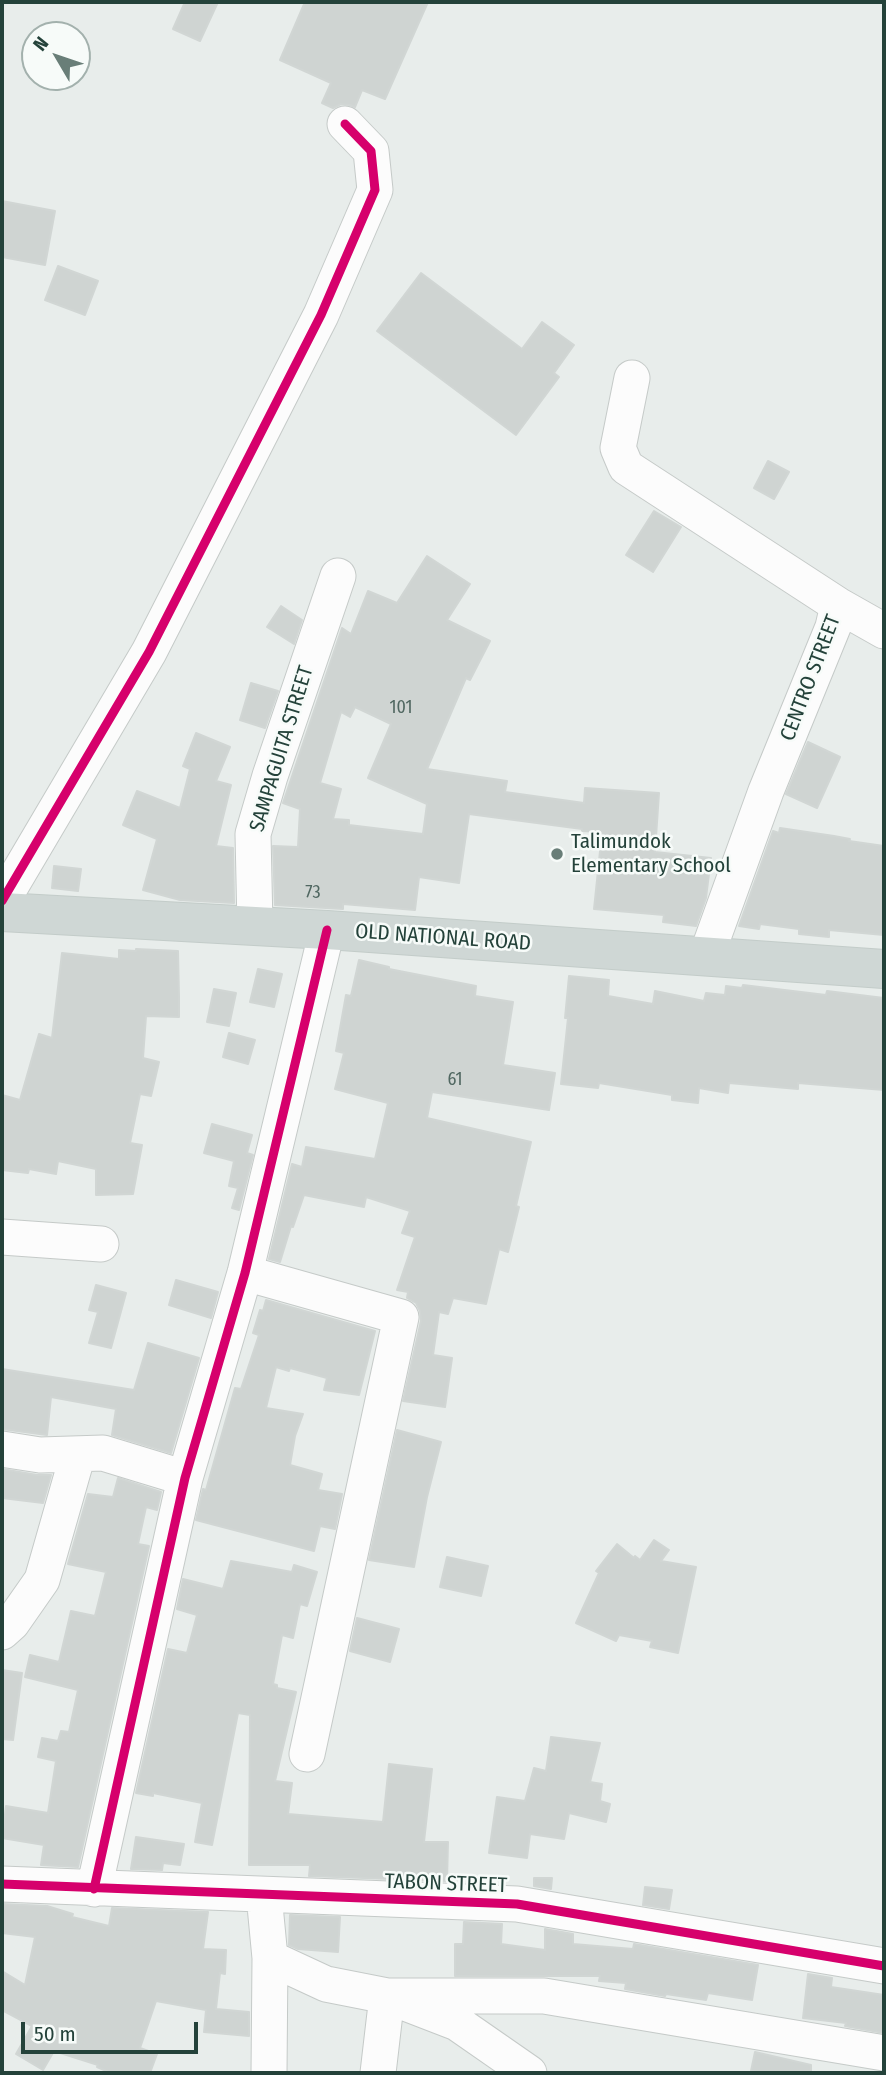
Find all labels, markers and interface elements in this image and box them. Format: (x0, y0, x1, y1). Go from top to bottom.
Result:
north arrow (21, 21, 91, 91)
text: N (28, 32, 53, 55)
street label: CENTRO STREET (775, 611, 847, 745)
street label: SAMPAGUITA STREET (245, 663, 319, 835)
house number: 101 (390, 697, 412, 719)
place label: Talimundok Elementary School (571, 829, 731, 879)
marker: Talimundok Elementary School (549, 846, 565, 862)
house number: 73 (305, 882, 321, 904)
street label: OLD NATIONAL ROAD (354, 919, 532, 957)
house number: 61 (447, 1069, 463, 1091)
street label: TABON STREET (384, 1869, 508, 1899)
scale bar (24, 2008, 201, 2052)
text: 50 m (34, 2021, 76, 2047)

